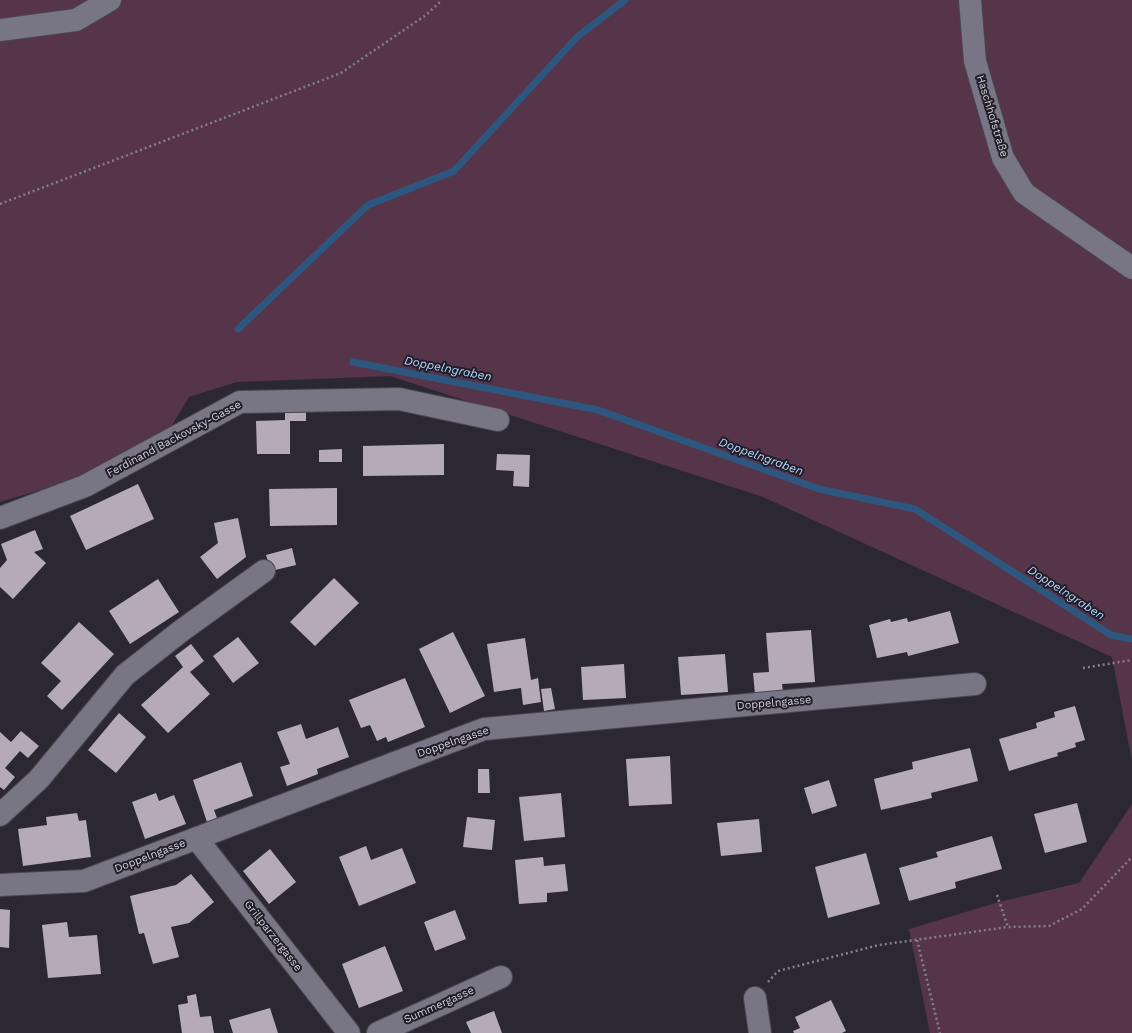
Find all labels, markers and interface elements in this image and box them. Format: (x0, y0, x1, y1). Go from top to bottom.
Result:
street label: Haschhofstraße (973, 74, 1011, 158)
water label: Doppelngraben (403, 353, 493, 385)
street label: Ferdinand Backovsky-Gasse (105, 398, 243, 480)
water label: Doppelngraben (717, 435, 805, 479)
water label: Doppelngraben (1025, 563, 1107, 623)
street label: Doppelngasse (736, 693, 812, 713)
street label: Doppelngasse (415, 724, 491, 760)
street label: Doppelngasse (113, 836, 187, 876)
street label: Grillparzergasse (241, 898, 305, 974)
street label: Summergasse (402, 984, 476, 1026)

